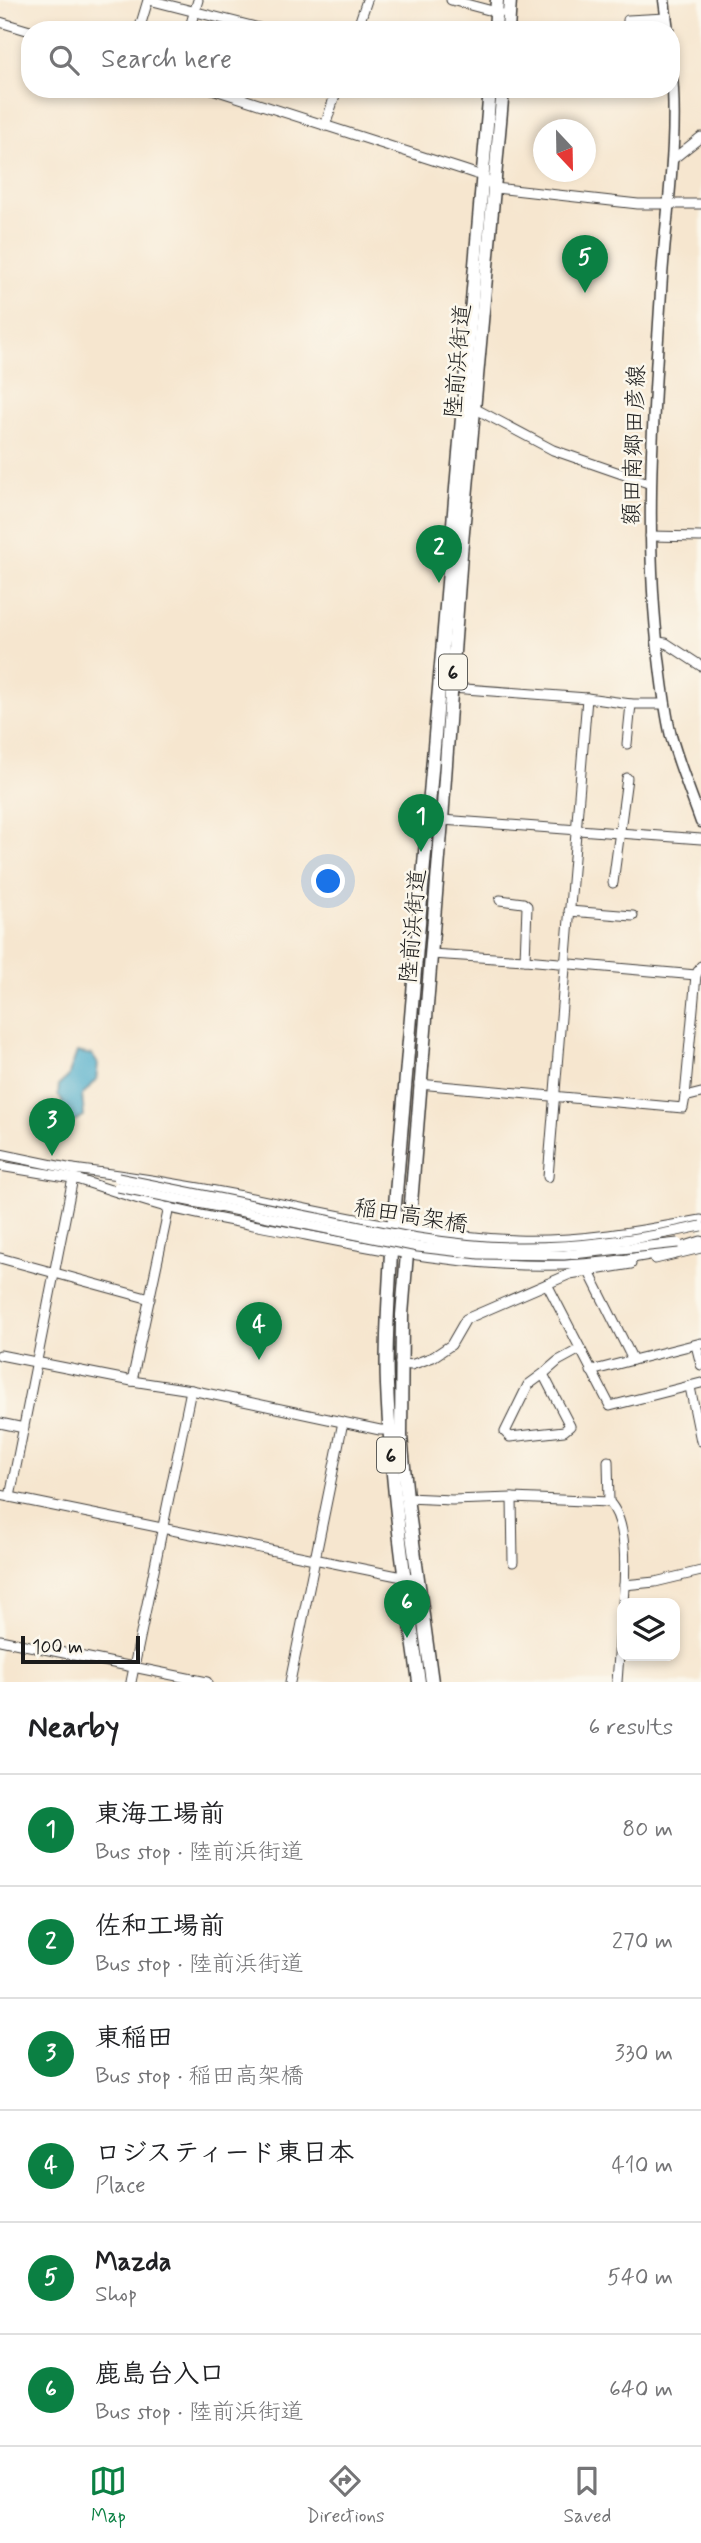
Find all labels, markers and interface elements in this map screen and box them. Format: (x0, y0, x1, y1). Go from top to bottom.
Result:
search box (21, 21, 680, 98)
icon: search (45, 41, 83, 79)
text: Search here (101, 43, 232, 77)
north arrow (533, 119, 596, 182)
pin: 5 (562, 235, 608, 293)
street label: 陸前浜街道 (439, 303, 479, 420)
street label: 額田南郷田彦線 (617, 364, 653, 526)
pin: 2 (416, 525, 462, 583)
road number: 6 (439, 654, 467, 690)
pin: 1 (398, 794, 444, 852)
your location (311, 864, 345, 898)
street label: 陸前浜街道 (394, 868, 434, 985)
pin: 3 (29, 1098, 75, 1156)
street label: 稲田高架橋 (352, 1193, 470, 1241)
pin: 4 (236, 1302, 282, 1360)
road number: 6 (377, 1438, 405, 1472)
pin: 6 (384, 1580, 430, 1638)
map controls (617, 1598, 680, 1661)
button: layers (617, 1598, 680, 1661)
scale bar (21, 1633, 140, 1665)
text: 100 m (32, 1635, 83, 1660)
text: Nearby (28, 1708, 119, 1747)
text: 6 results (589, 1713, 673, 1743)
text: 東海工場前 (95, 1798, 225, 1832)
text: 1 (46, 1815, 56, 1845)
text: 80 m (622, 1815, 673, 1845)
text: Bus stop · 陸前浜街道 (95, 1838, 304, 1868)
text: 佐和工場前 (95, 1910, 225, 1944)
text: 2 (45, 1927, 57, 1957)
text: 270 m (612, 1927, 673, 1957)
text: Bus stop · 陸前浜街道 (95, 1950, 304, 1980)
text: 東稲田 (95, 2022, 173, 2056)
text: 3 (46, 2039, 56, 2069)
text: 330 m (615, 2039, 673, 2069)
text: Bus stop · 稲田高架橋 (95, 2062, 304, 2092)
text: ロジスティード東日本 (95, 2137, 354, 2171)
text: 4 (44, 2151, 58, 2181)
text: 410 m (611, 2151, 673, 2181)
text: Place (95, 2171, 146, 2201)
text: Mazda (95, 2246, 171, 2280)
text: 5 (44, 2263, 58, 2293)
text: 540 m (607, 2263, 673, 2293)
text: Shop (95, 2280, 137, 2310)
text: 鹿島台入口 (95, 2358, 225, 2392)
text: 6 (45, 2375, 57, 2405)
text: 640 m (609, 2375, 673, 2405)
text: Bus stop · 陸前浜街道 (95, 2398, 304, 2428)
tab: Map (89, 2462, 127, 2529)
tab: Directions (306, 2462, 385, 2529)
tab: Saved (563, 2462, 611, 2529)

